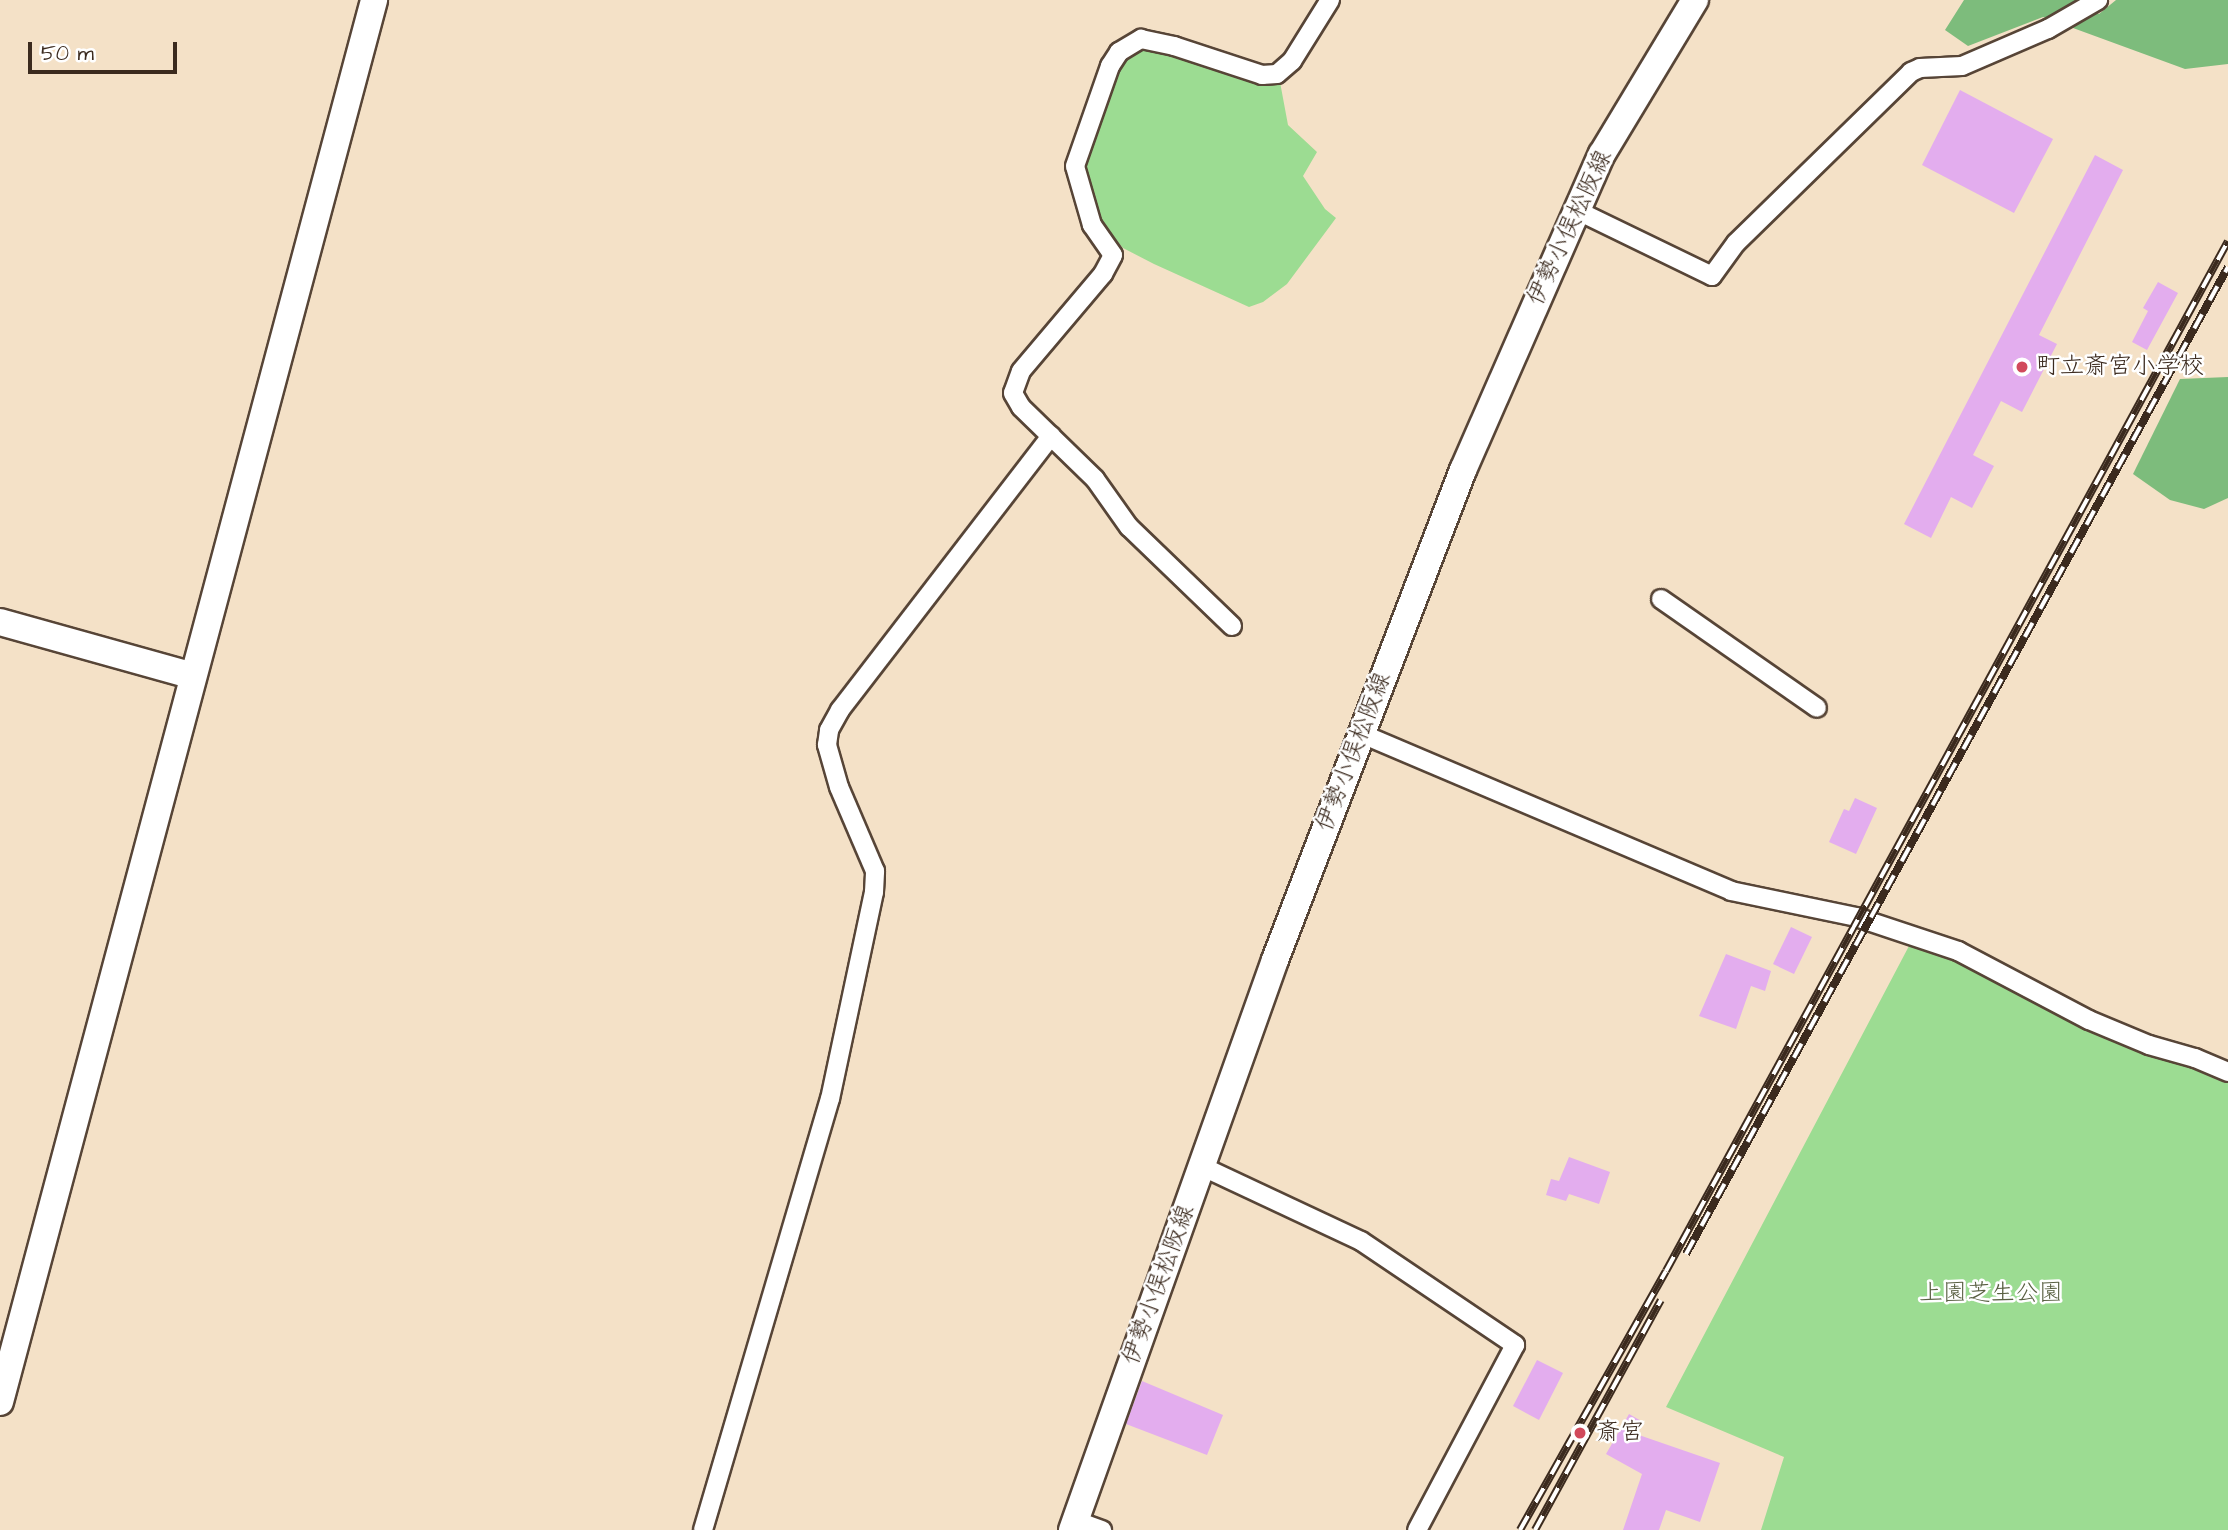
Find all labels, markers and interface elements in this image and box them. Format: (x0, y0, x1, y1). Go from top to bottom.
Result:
scale bar (32, 28, 180, 72)
text: 50 m (41, 39, 94, 68)
street label: 伊勢小俣松阪線 (1521, 146, 1619, 310)
place label: 町立斎宮小学校 (2036, 353, 2204, 381)
marker: 町立斎宮小学校 (2014, 359, 2030, 375)
street label: 伊勢小俣松阪線 (1310, 668, 1398, 836)
street label: 伊勢小俣松阪線 (1117, 1201, 1201, 1369)
park label: 上園芝生公園 (1919, 1280, 2063, 1308)
place label: 斎宮 (1596, 1419, 1644, 1447)
marker: 斎宮 (1570, 1423, 1590, 1443)

